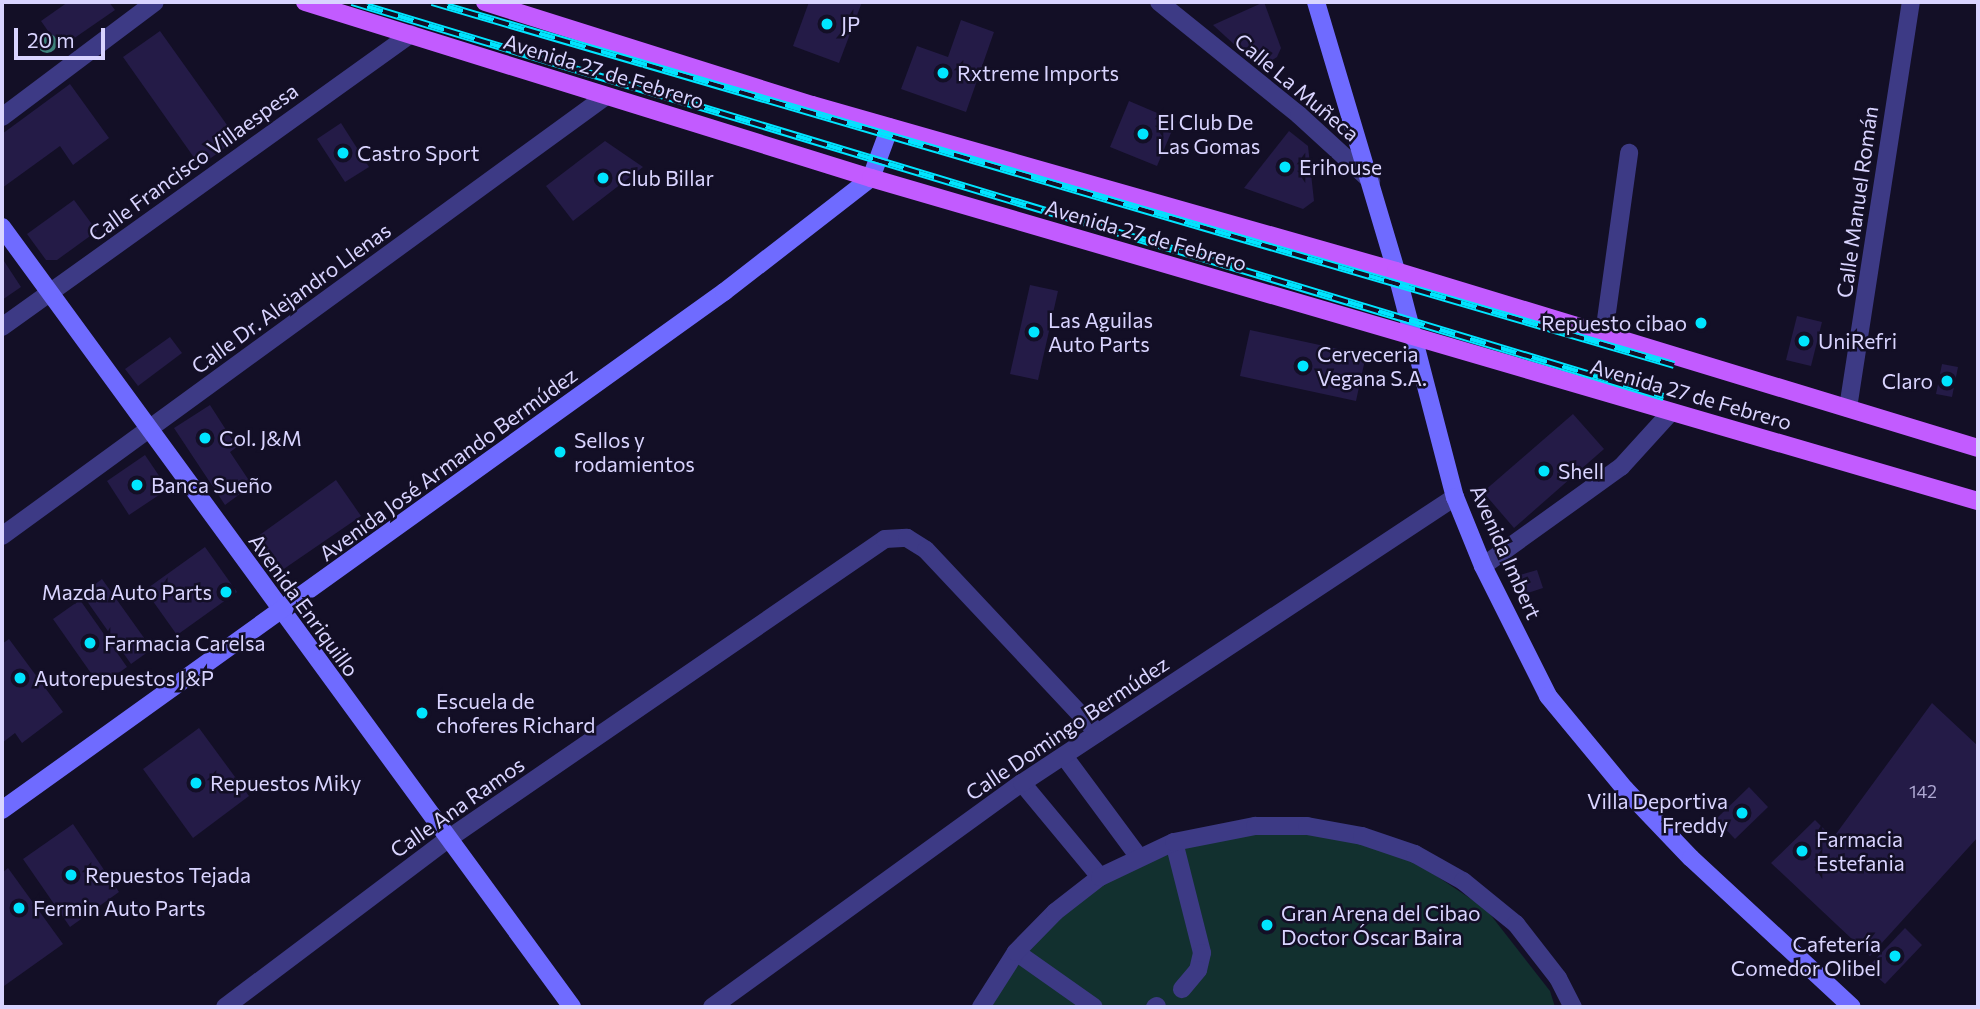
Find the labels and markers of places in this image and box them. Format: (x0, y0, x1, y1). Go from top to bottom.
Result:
place label: JP (841, 11, 860, 37)
marker: JP (819, 16, 835, 32)
place label: Rxtreme Imports (957, 60, 1119, 86)
marker: Rxtreme Imports (935, 65, 951, 81)
place label: El Club De Las Gomas (1157, 109, 1260, 159)
marker: El Club De Las Gomas (1135, 126, 1151, 142)
place label: Castro Sport (357, 140, 479, 166)
marker: Castro Sport (335, 145, 351, 161)
place label: Erihouse (1299, 154, 1382, 180)
marker: Erihouse (1277, 159, 1293, 175)
place label: Club Billar (617, 165, 714, 191)
marker: Club Billar (595, 170, 611, 186)
place label: Las Aguilas Auto Parts (1048, 307, 1153, 357)
place label: Repuesto cibao (1541, 310, 1687, 336)
marker: Repuesto cibao (1693, 315, 1709, 331)
marker: Las Aguilas Auto Parts (1026, 324, 1042, 340)
place label: UniRefri (1818, 328, 1897, 354)
marker: UniRefri (1796, 333, 1812, 349)
place label: Cerveceria Vegana S.A. (1317, 341, 1427, 391)
marker: Cerveceria Vegana S.A. (1295, 358, 1311, 374)
place label: Claro (1882, 368, 1933, 394)
marker: Claro (1939, 373, 1955, 389)
place label: Col. J&M (219, 425, 302, 451)
place label: Sellos y rodamientos (574, 427, 695, 477)
marker: Col. J&M (197, 430, 213, 446)
marker: Sellos y rodamientos (552, 444, 568, 460)
place label: Shell (1558, 458, 1604, 484)
marker: Shell (1536, 463, 1552, 479)
place label: Banca Sueño (151, 472, 273, 498)
marker: Banca Sueño (129, 477, 145, 493)
place label: Mazda Auto Parts (42, 579, 212, 605)
marker: Mazda Auto Parts (218, 584, 234, 600)
place label: Farmacia Carelsa (104, 630, 265, 656)
marker: Farmacia Carelsa (82, 635, 98, 651)
place label: Autorepuestos J&P (34, 665, 214, 691)
marker: Autorepuestos J&P (12, 670, 28, 686)
place label: Escuela de choferes Richard (436, 688, 595, 738)
marker: Escuela de choferes Richard (414, 705, 430, 721)
place label: Repuestos Miky (210, 770, 361, 796)
marker: Repuestos Miky (188, 775, 204, 791)
place label: Villa Deportiva Freddy (1587, 788, 1728, 838)
marker: Villa Deportiva Freddy (1734, 805, 1750, 821)
place label: Farmacia Estefania (1816, 826, 1905, 876)
marker: Farmacia Estefania (1794, 843, 1810, 859)
place label: Repuestos Tejada (85, 862, 251, 888)
marker: Repuestos Tejada (63, 867, 79, 883)
place label: Fermin Auto Parts (33, 895, 206, 921)
marker: Fermin Auto Parts (11, 900, 27, 916)
place label: Gran Arena del Cibao Doctor Óscar Baira (1281, 900, 1481, 950)
marker: Gran Arena del Cibao Doctor Óscar Baira (1259, 917, 1275, 933)
place label: Cafetería Comedor Olibel (1731, 931, 1881, 981)
marker: Cafetería Comedor Olibel (1887, 948, 1903, 964)

